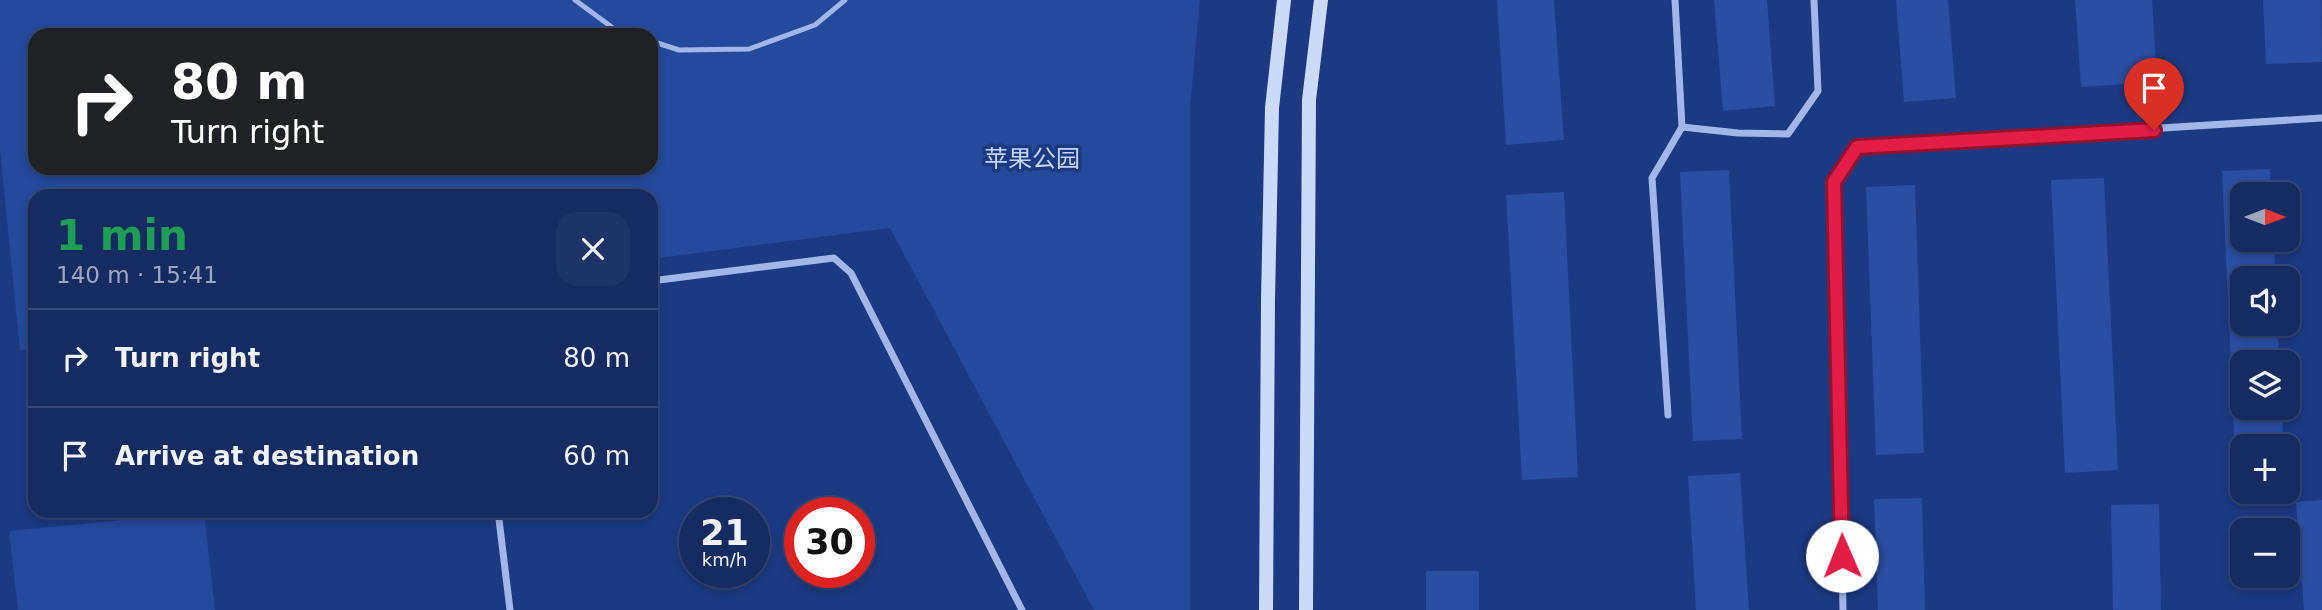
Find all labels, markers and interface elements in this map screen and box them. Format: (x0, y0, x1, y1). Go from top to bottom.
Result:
text: 80 m (171, 54, 307, 111)
icon: right (56, 56, 147, 147)
pin (2124, 58, 2184, 130)
icon: arrive (2135, 69, 2173, 107)
text: Turn right (171, 113, 324, 151)
park label: 苹果公园 (984, 145, 1080, 173)
north arrow (2230, 182, 2300, 252)
map controls (2230, 182, 2300, 588)
text: 1 min (56, 211, 188, 260)
button: close (556, 212, 630, 286)
text: 140 m · 15:41 (56, 262, 218, 288)
button: sound (2230, 266, 2300, 336)
icon: right (56, 339, 94, 377)
text: Turn right (115, 343, 260, 373)
text: 80 m (563, 343, 630, 373)
button: layers (2230, 350, 2300, 420)
button: + (2230, 434, 2300, 504)
icon: arrive (56, 437, 94, 475)
text: Arrive at destination (115, 441, 419, 471)
text: 60 m (563, 441, 630, 471)
speed limit sign: 30 (784, 497, 875, 588)
text: 21 (700, 513, 749, 553)
button: − (2230, 518, 2300, 588)
position arrow (1805, 519, 1879, 593)
text: km/h (702, 549, 747, 570)

